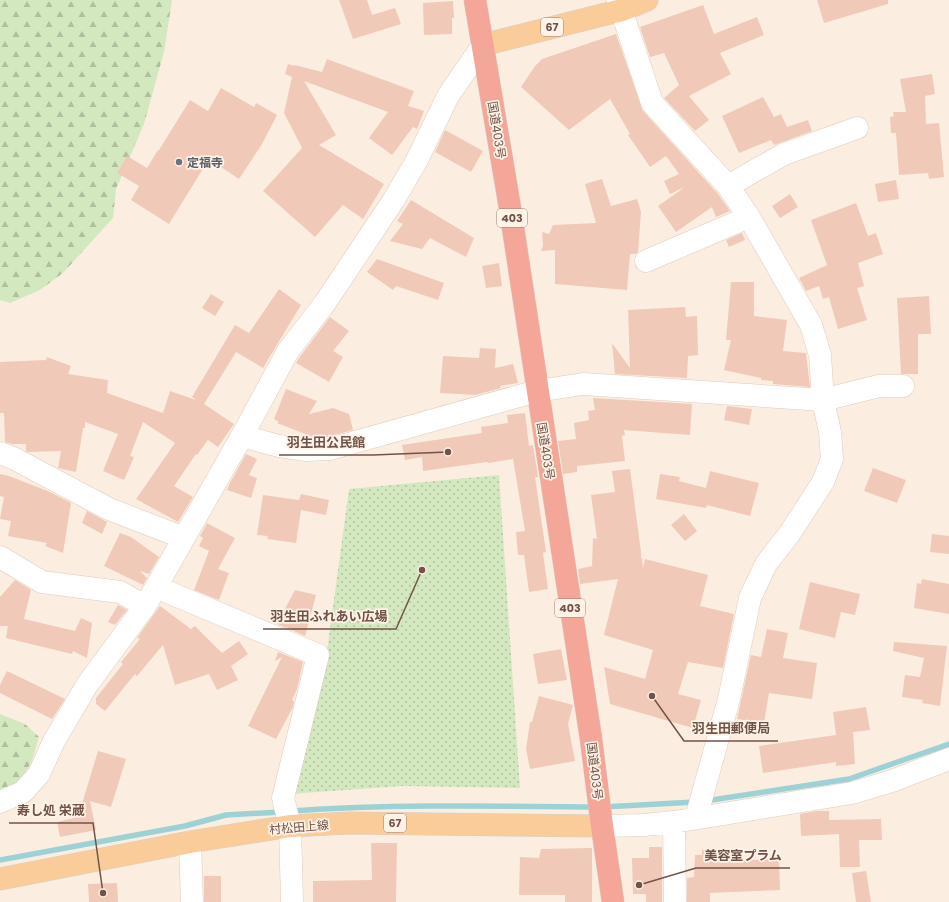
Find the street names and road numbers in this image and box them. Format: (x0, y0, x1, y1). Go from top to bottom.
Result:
road number: 67 (541, 18, 563, 36)
street label: 国道403号 (484, 100, 510, 160)
road number: 403 (497, 209, 527, 227)
street label: 国道403号 (533, 421, 559, 481)
road number: 403 (555, 599, 585, 617)
street label: 国道403号 (583, 741, 607, 801)
road number: 67 (384, 814, 406, 832)
street label: 村松田上線 (268, 816, 330, 838)

